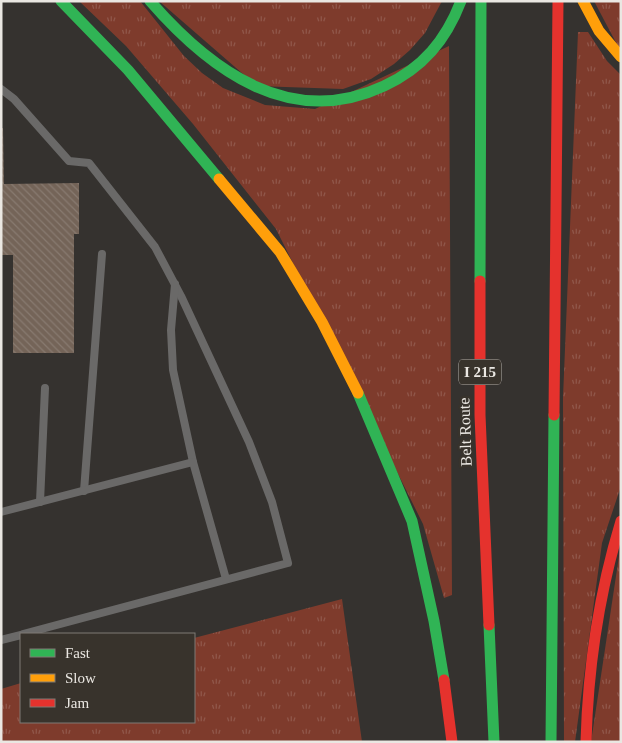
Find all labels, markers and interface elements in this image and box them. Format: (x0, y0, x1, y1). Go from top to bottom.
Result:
road number: I 215 (459, 360, 501, 384)
street label: Belt Route (455, 397, 475, 467)
legend (20, 633, 195, 723)
text: Fast (65, 645, 91, 661)
text: Slow (65, 670, 96, 686)
text: Jam (65, 695, 89, 711)

